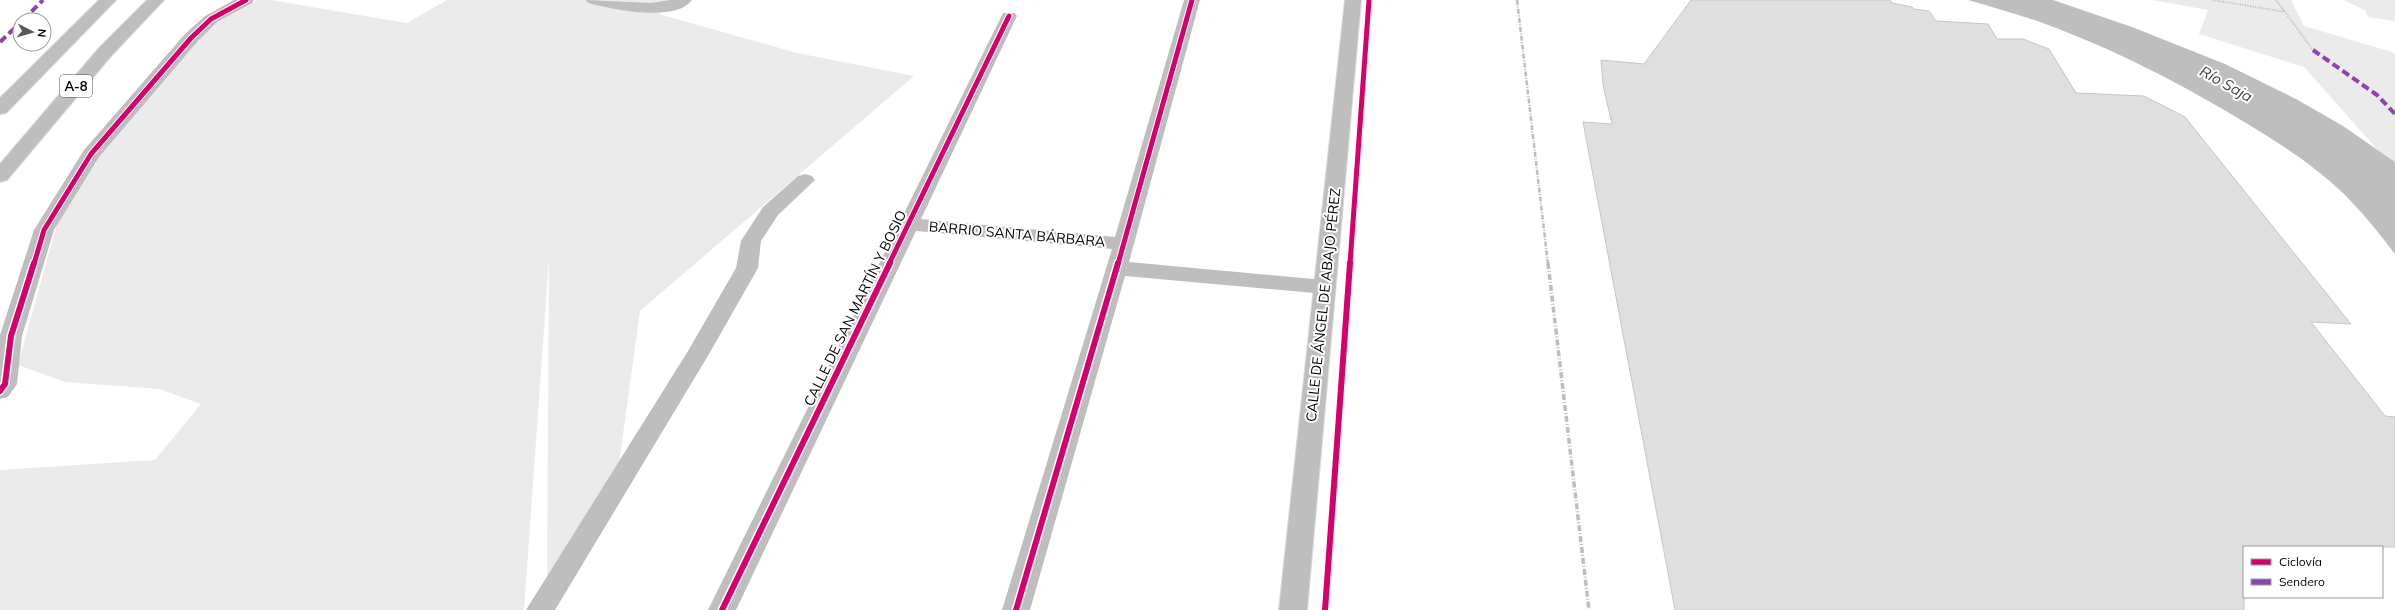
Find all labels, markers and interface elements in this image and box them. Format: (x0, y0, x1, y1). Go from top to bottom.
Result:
north arrow (12, 12, 52, 52)
text: N (35, 28, 49, 38)
water label: Río Saja (2197, 61, 2256, 106)
road number: A-8 (60, 75, 92, 97)
street label: CALLE DE ÁNGEL DE ABAJO PÉREZ (1302, 187, 1344, 423)
street label: CALLE DE SAN MARTÍN Y BOSIO (800, 207, 910, 409)
street label: BARRIO SANTA BÁRBARA (928, 217, 1107, 251)
legend (2243, 546, 2383, 598)
text: Ciclovía (2279, 554, 2322, 569)
text: Sendero (2279, 574, 2325, 589)

